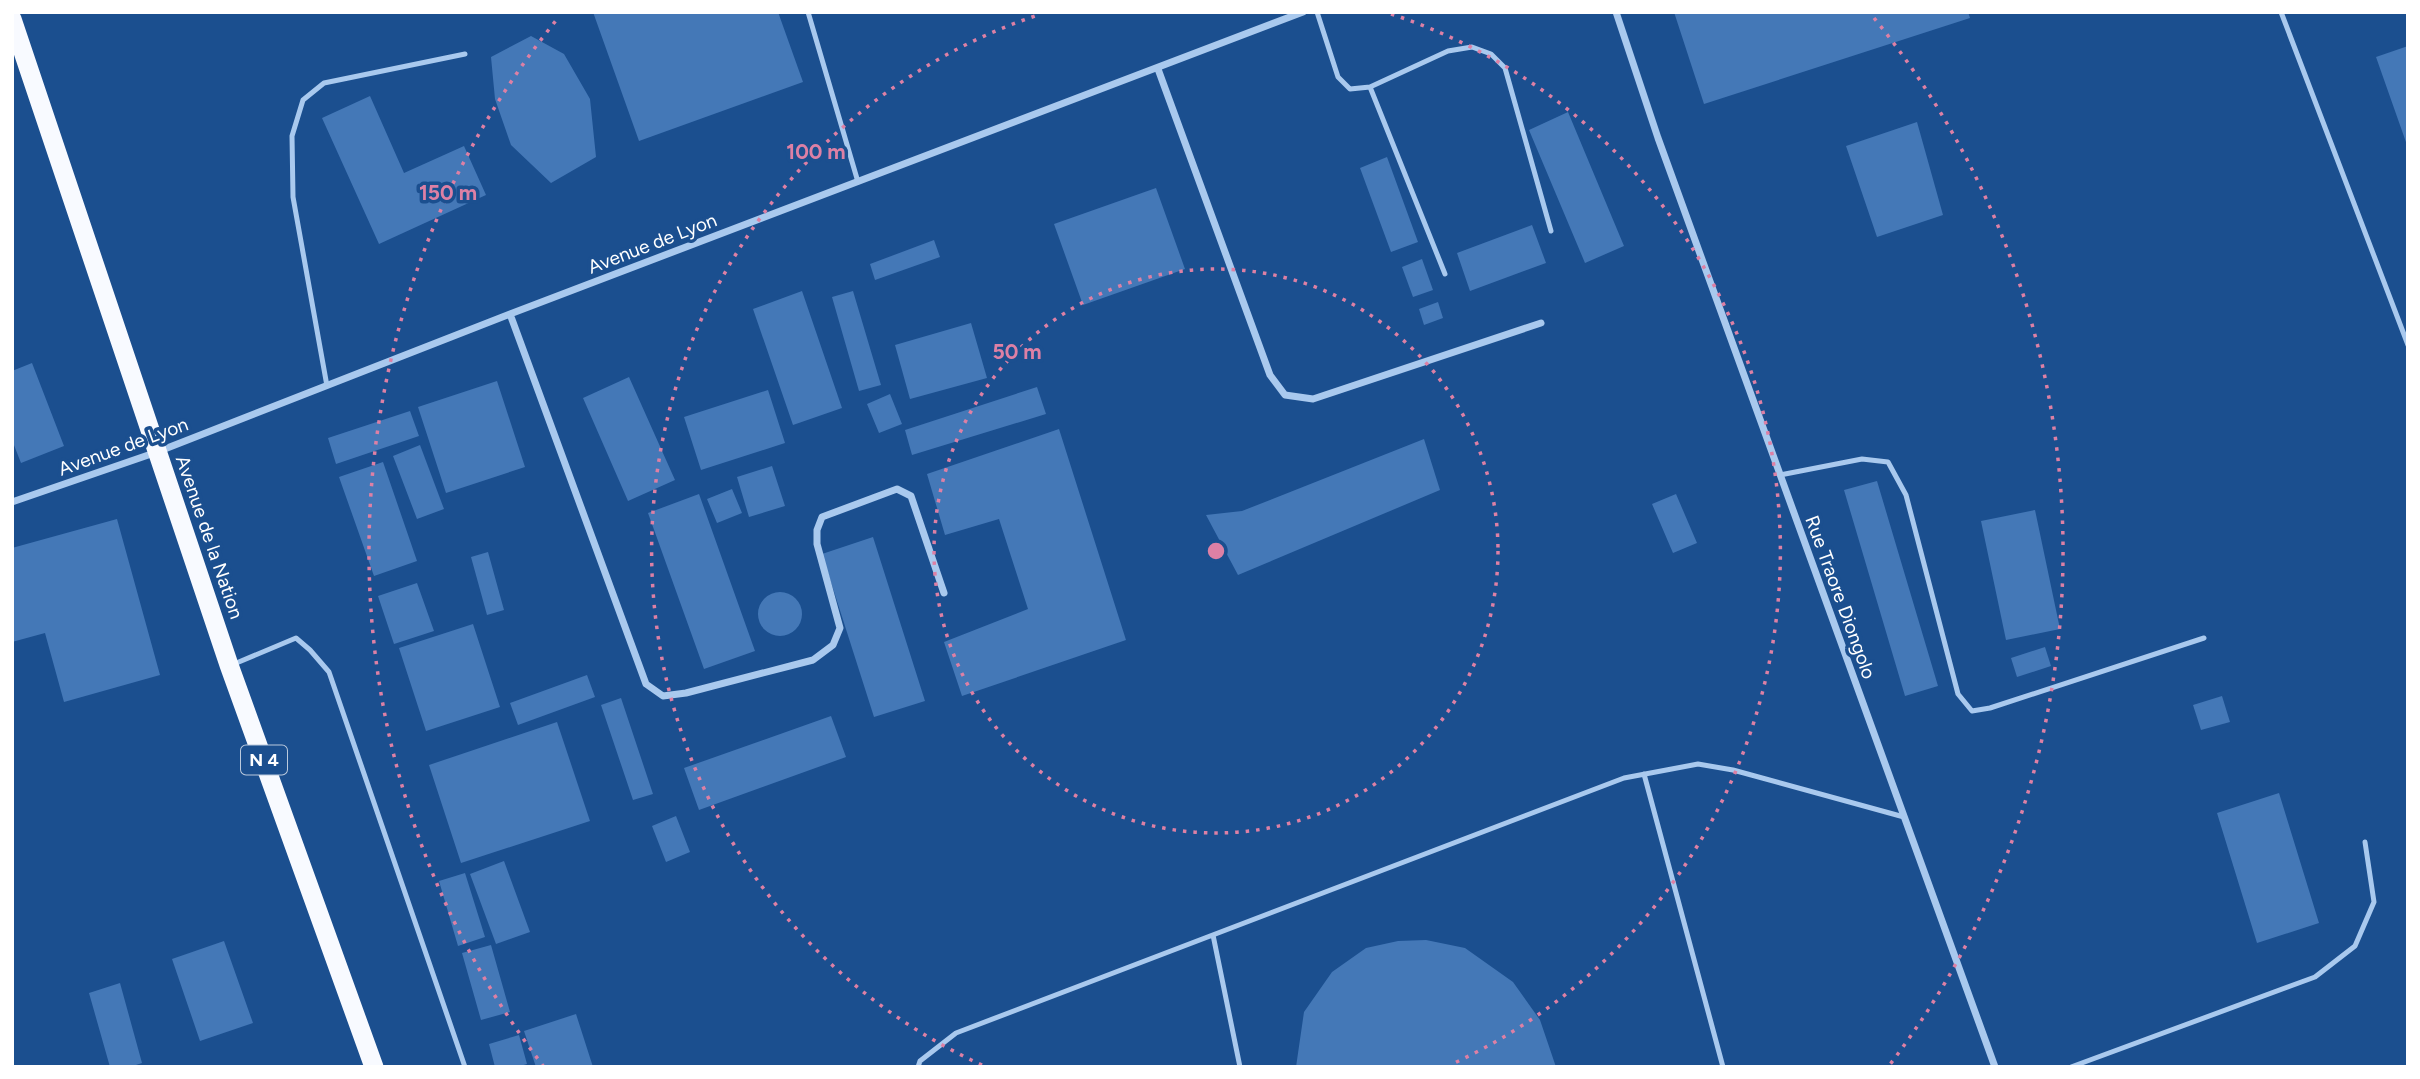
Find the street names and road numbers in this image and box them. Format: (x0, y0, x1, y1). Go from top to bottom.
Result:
street label: Avenue de Lyon (584, 208, 720, 279)
street label: Avenue de Lyon (55, 412, 191, 481)
street label: Avenue de la Nation (171, 452, 248, 622)
street label: Rue Traore Diongolo (1800, 512, 1881, 682)
road number: N 4 (241, 746, 287, 774)

